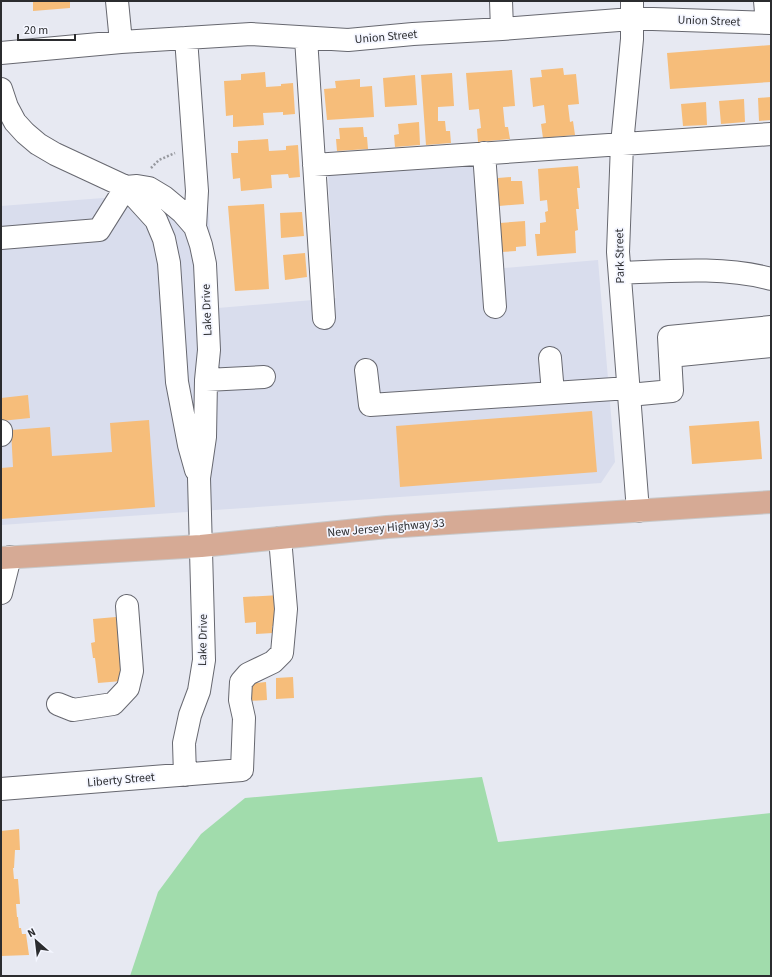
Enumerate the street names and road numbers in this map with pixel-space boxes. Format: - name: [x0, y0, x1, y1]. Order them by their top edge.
- street label: Union Street: [677, 11, 741, 31]
- street label: Union Street: [354, 26, 418, 48]
- street label: Park Street: [611, 228, 629, 284]
- street label: Lake Drive: [198, 284, 216, 336]
- street label: New Jersey Highway 33: [327, 514, 445, 542]
- street label: Lake Drive: [194, 614, 212, 666]
- street label: Liberty Street: [87, 769, 155, 791]

